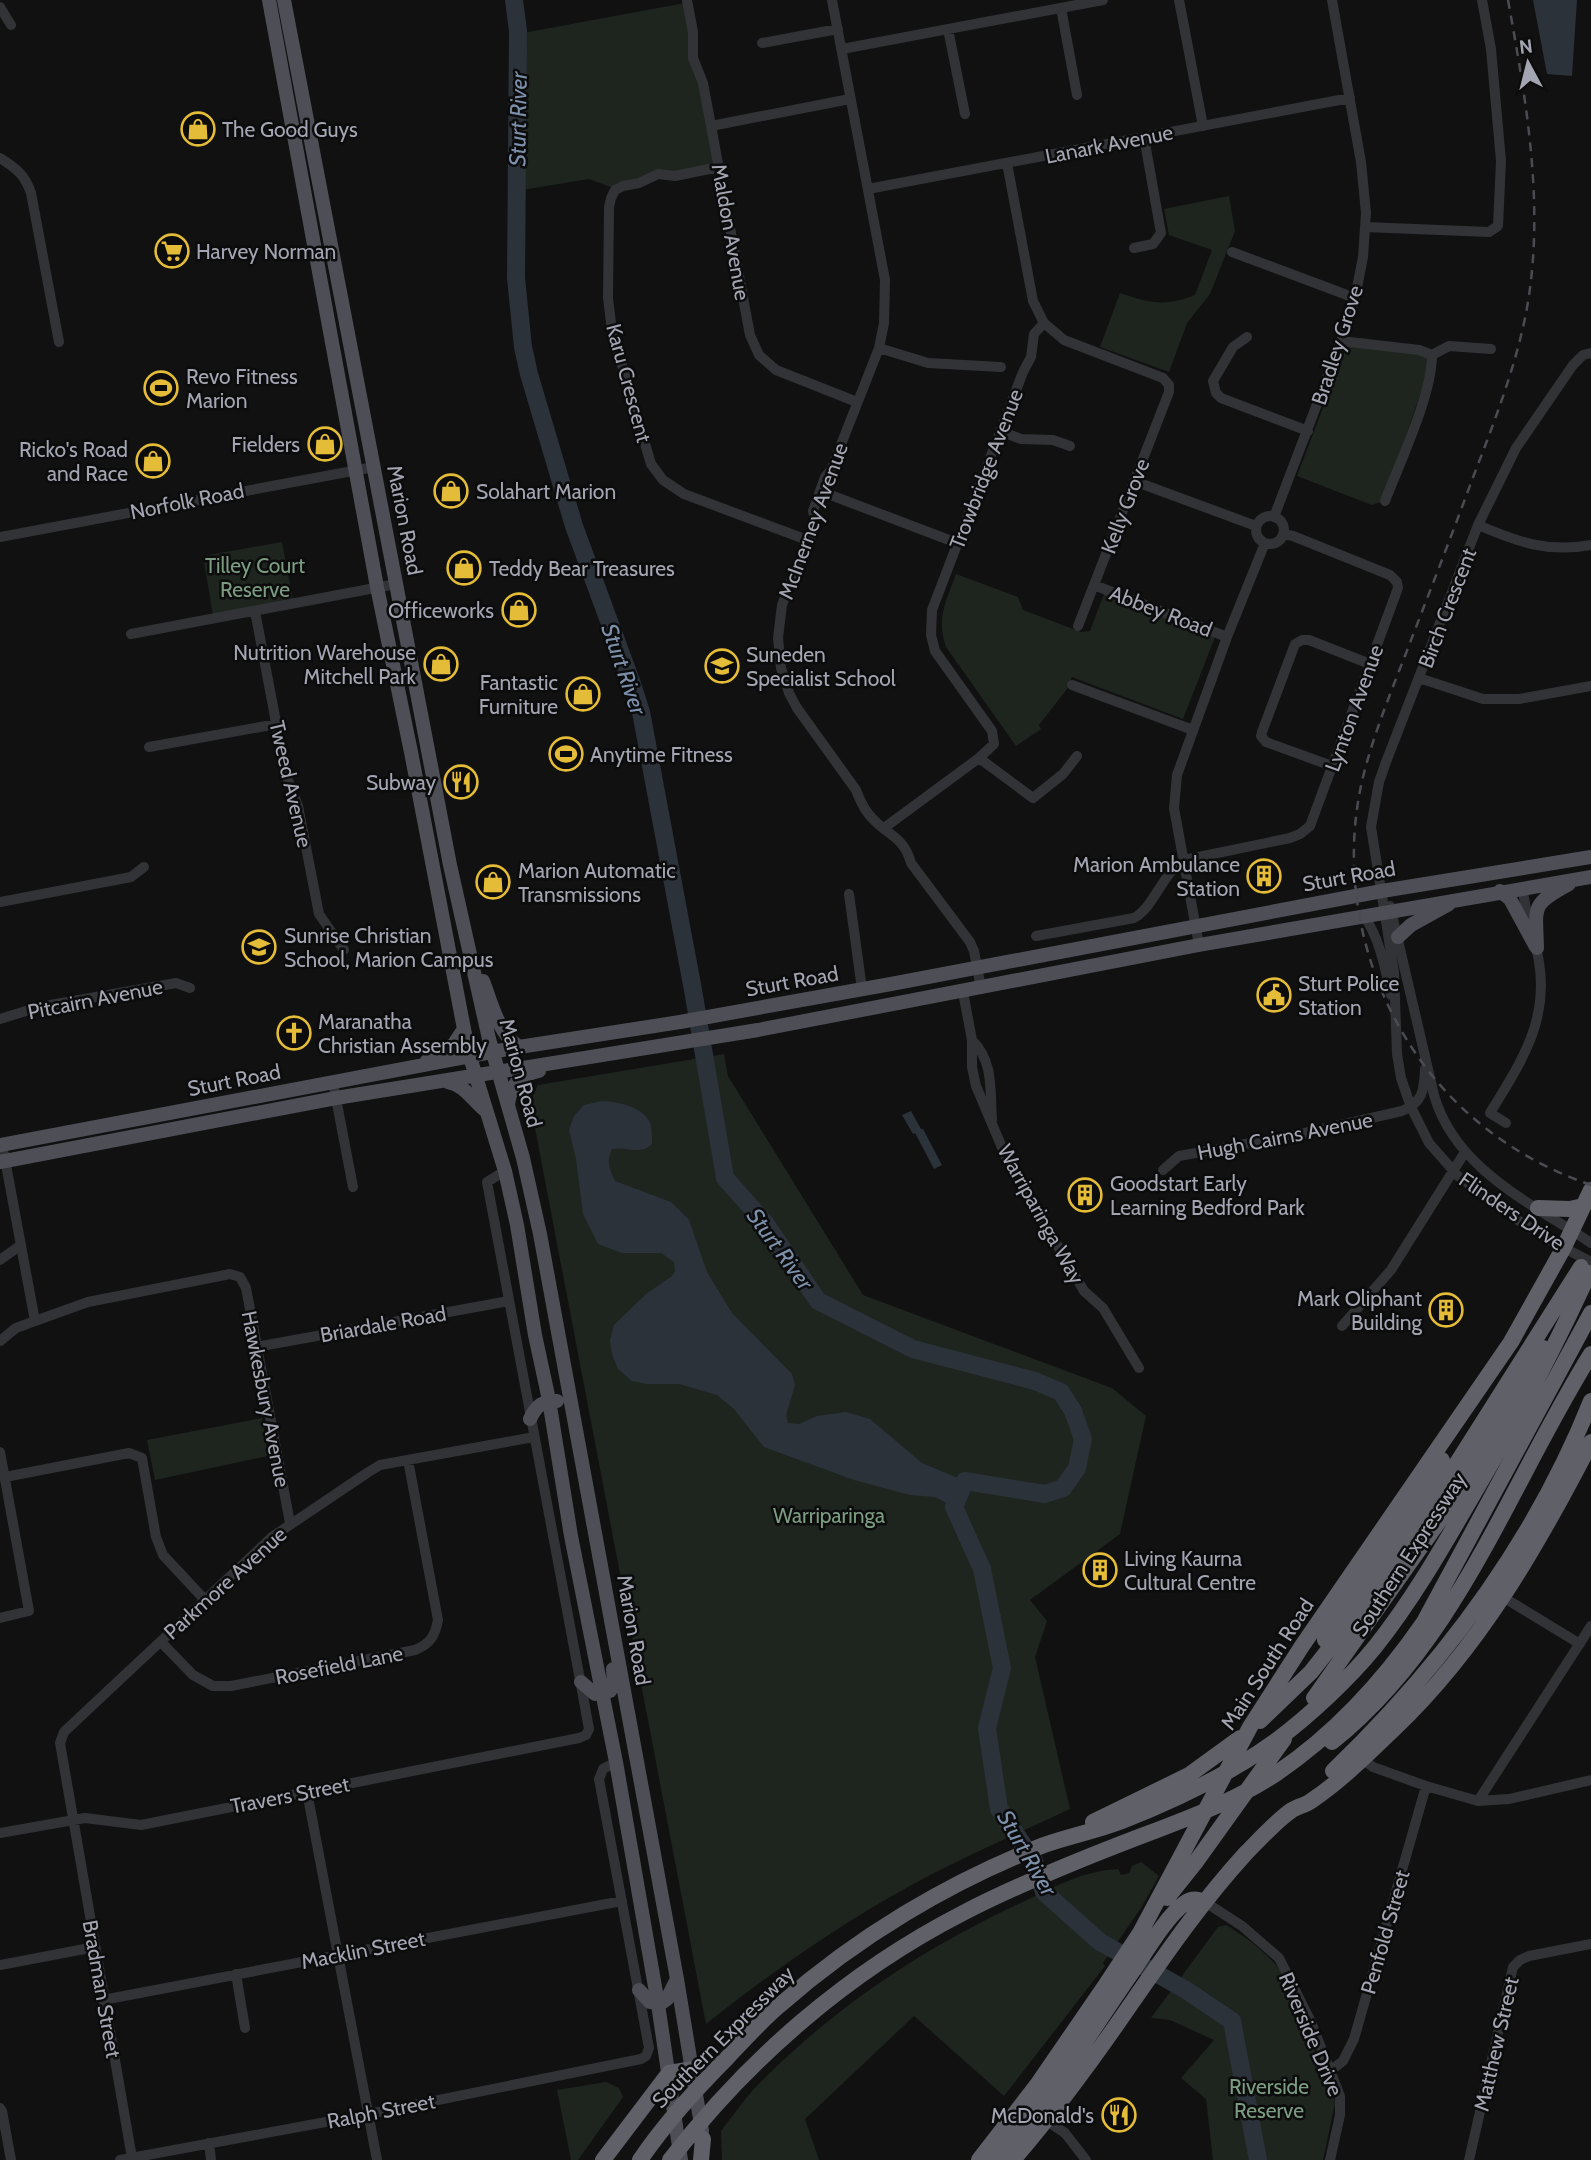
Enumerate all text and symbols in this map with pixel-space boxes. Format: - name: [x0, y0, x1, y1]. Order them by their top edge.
- north arrow: [1493, 28, 1563, 98]
- text: N: [1518, 34, 1534, 59]
- water label: Sturt River: [503, 71, 533, 167]
- shop icon: The Good Guys: [179, 110, 217, 148]
- place label: The Good Guys: [222, 117, 358, 142]
- street label: Lanark Avenue: [1043, 119, 1175, 169]
- street label: Maldon Avenue: [707, 162, 755, 302]
- supermarket icon: Harvey Norman: [153, 232, 191, 270]
- place label: Harvey Norman: [196, 239, 336, 264]
- street label: Bradley Grove: [1306, 282, 1368, 408]
- street label: Karu Crescent: [601, 321, 657, 445]
- place label: Revo Fitness Marion: [186, 364, 298, 413]
- sports icon: Revo Fitness Marion: [142, 369, 180, 407]
- street label: Trowbridge Avenue: [944, 385, 1028, 553]
- shop icon: Fielders: [306, 425, 344, 463]
- place label: Fielders: [231, 432, 300, 457]
- place label: Ricko's Road and Race: [19, 437, 128, 486]
- street label: McInerney Avenue: [773, 439, 853, 603]
- shop icon: Ricko's Road and Race: [134, 442, 172, 480]
- street label: Kelly Grove: [1095, 455, 1155, 557]
- street label: Marion Road: [382, 463, 428, 577]
- shop icon: Solahart Marion: [432, 472, 470, 510]
- street label: Norfolk Road: [128, 478, 246, 524]
- place label: Solahart Marion: [476, 479, 616, 504]
- street label: Birch Crescent: [1413, 545, 1481, 671]
- shop icon: Teddy Bear Treasures: [445, 549, 483, 587]
- park label: Tilley Court Reserve: [205, 553, 305, 602]
- place label: Teddy Bear Treasures: [489, 556, 675, 581]
- street label: Abbey Road: [1106, 580, 1216, 642]
- shop icon: Officeworks: [500, 591, 538, 629]
- place label: Officeworks: [388, 598, 494, 623]
- water label: Sturt River: [595, 620, 653, 719]
- place label: Nutrition Warehouse Mitchell Park: [233, 640, 417, 689]
- street label: Lynton Avenue: [1320, 641, 1389, 775]
- place label: Suneden Specialist School: [746, 642, 896, 691]
- shop icon: Nutrition Warehouse Mitchell Park: [422, 645, 460, 683]
- school or university icon: Suneden Specialist School: [703, 647, 741, 685]
- place label: Fantastic Furniture: [479, 670, 558, 719]
- shop icon: Fantastic Furniture: [564, 675, 602, 713]
- street label: Tweed Avenue: [264, 718, 318, 850]
- sports icon: Anytime Fitness: [547, 735, 585, 773]
- place label: Anytime Fitness: [590, 742, 733, 767]
- restaurant icon: Subway: [442, 763, 480, 801]
- place label: Subway: [366, 770, 436, 795]
- place label: Marion Ambulance Station: [1073, 852, 1240, 901]
- street label: Sturt Road: [1301, 856, 1397, 896]
- building icon: Marion Ambulance Station: [1245, 857, 1283, 895]
- place label: Marion Automatic Transmissions: [518, 858, 676, 907]
- shop icon: Marion Automatic Transmissions: [474, 863, 512, 901]
- place label: Sunrise Christian School, Marion Campus: [284, 923, 494, 972]
- school or university icon: Sunrise Christian School, Marion Campus: [240, 928, 278, 966]
- street label: Sturt Road: [744, 961, 840, 1001]
- place label: Sturt Police Station: [1298, 971, 1400, 1020]
- street label: Pitcairn Avenue: [25, 974, 165, 1024]
- public building icon: Sturt Police Station: [1255, 976, 1293, 1014]
- place label: Maranatha Christian Assembly: [318, 1009, 487, 1058]
- church icon: Maranatha Christian Assembly: [275, 1014, 313, 1052]
- street label: Marion Road: [494, 1016, 548, 1130]
- street label: Sturt Road: [185, 1059, 283, 1101]
- street label: Hugh Cairns Avenue: [1195, 1107, 1375, 1165]
- street label: Warriparinga Way: [992, 1140, 1090, 1289]
- street label: Flinders Drive: [1455, 1167, 1570, 1256]
- place label: Goodstart Early Learning Bedford Park: [1110, 1171, 1305, 1220]
- building icon: Goodstart Early Learning Bedford Park: [1066, 1176, 1104, 1214]
- water label: Sturt River: [741, 1203, 820, 1296]
- place label: Mark Oliphant Building: [1297, 1286, 1423, 1335]
- building icon: Mark Oliphant Building: [1427, 1291, 1465, 1329]
- street label: Briardale Road: [318, 1301, 448, 1347]
- street label: Hawkesbury Avenue: [237, 1309, 295, 1490]
- street label: Southern Expressway: [1347, 1467, 1472, 1641]
- park label: Warriparinga: [773, 1503, 885, 1528]
- street label: Parkmore Avenue: [159, 1521, 292, 1645]
- place label: Living Kaurna Cultural Centre: [1124, 1546, 1256, 1595]
- building icon: Living Kaurna Cultural Centre: [1081, 1551, 1119, 1589]
- street label: Marion Road: [612, 1573, 656, 1687]
- street label: Main South Road: [1215, 1594, 1319, 1734]
- street label: Rosefield Lane: [273, 1640, 405, 1690]
- street label: Travers Street: [228, 1771, 352, 1819]
- water label: Sturt River: [991, 1805, 1063, 1902]
- street label: Penfold Street: [1355, 1867, 1415, 1997]
- street label: Bradman Street: [78, 1918, 126, 2060]
- street label: Macklin Street: [299, 1926, 427, 1974]
- street label: Southern Expressway: [647, 1961, 799, 2113]
- street label: Riverside Drive: [1274, 1968, 1348, 2100]
- street label: Matthew Street: [1468, 1974, 1524, 2114]
- park label: Riverside Reserve: [1229, 2074, 1309, 2123]
- street label: Ralph Street: [325, 2088, 437, 2134]
- restaurant icon: McDonald's: [1100, 2096, 1138, 2134]
- place label: McDonald's: [991, 2103, 1094, 2128]

